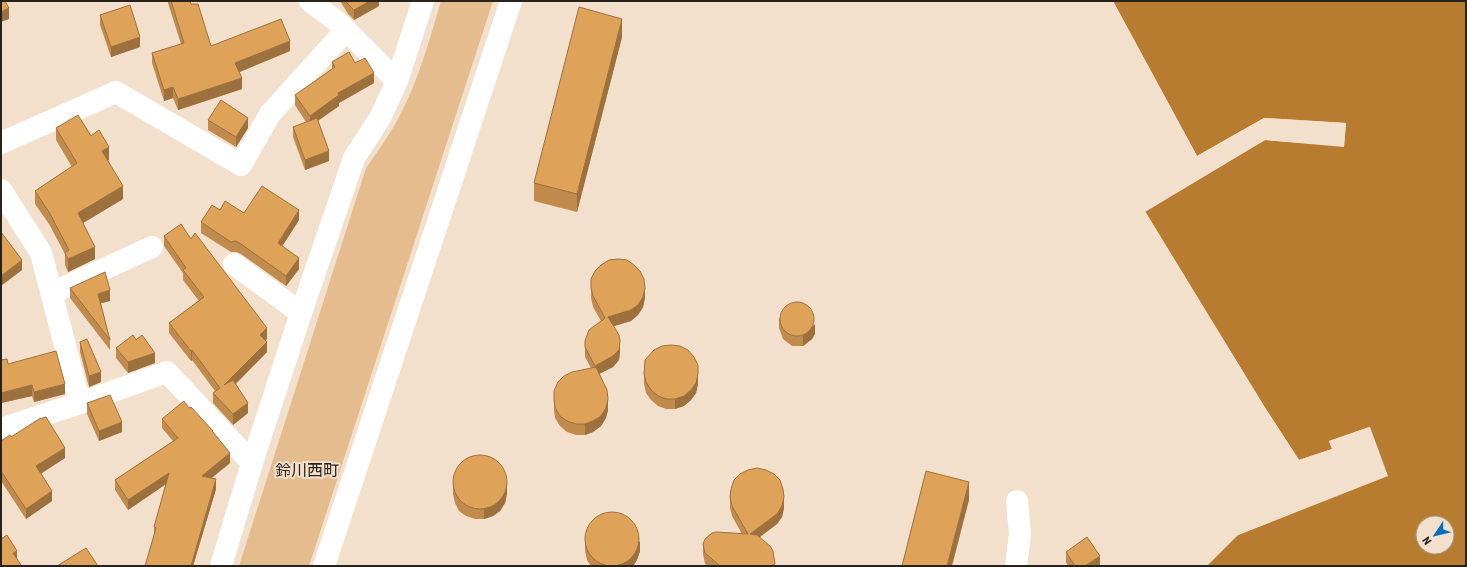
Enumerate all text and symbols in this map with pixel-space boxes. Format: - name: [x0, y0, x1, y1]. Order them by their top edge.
- district label: 鈴川西町: [275, 461, 339, 480]
- north arrow: [1415, 515, 1455, 555]
- text: N: [1420, 534, 1434, 547]

